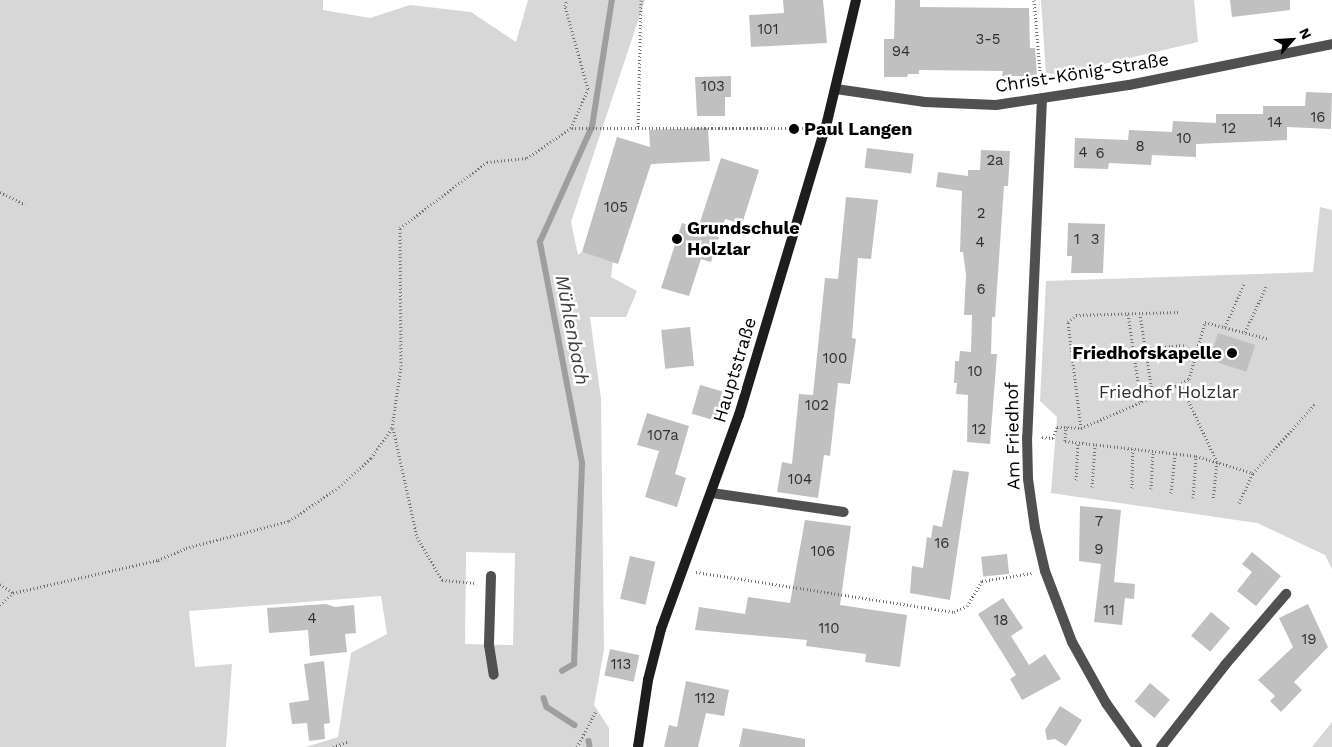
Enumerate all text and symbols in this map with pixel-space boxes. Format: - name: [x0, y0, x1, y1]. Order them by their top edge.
- north arrow: [1267, 15, 1317, 65]
- house number: 101: [757, 21, 779, 39]
- text: N: [1296, 25, 1315, 42]
- house number: 3-5: [975, 31, 1001, 49]
- house number: 94: [892, 43, 910, 61]
- street label: Christ-König-Straße: [994, 49, 1170, 97]
- house number: 103: [701, 78, 725, 96]
- house number: 16: [1311, 109, 1325, 127]
- house number: 14: [1267, 114, 1283, 132]
- place label: Paul Langen: [804, 118, 913, 140]
- house number: 12: [1222, 120, 1236, 138]
- marker: Paul Langen: [788, 123, 800, 135]
- house number: 10: [1176, 130, 1192, 148]
- house number: 8: [1135, 138, 1145, 156]
- house number: 4: [1078, 144, 1088, 162]
- house number: 6: [1095, 145, 1105, 163]
- house number: 2a: [986, 152, 1004, 170]
- house number: 105: [604, 199, 628, 217]
- house number: 2: [977, 205, 985, 223]
- place label: Grundschule Holzlar: [687, 218, 800, 260]
- house number: 1: [1074, 231, 1080, 249]
- house number: 3: [1091, 231, 1099, 249]
- marker: Grundschule Holzlar: [671, 233, 683, 245]
- house number: 4: [975, 234, 985, 252]
- water label: Mühlenbach: [550, 273, 594, 387]
- house number: 6: [976, 281, 986, 299]
- street label: Hauptstraße: [709, 315, 761, 425]
- place label: Friedhofskapelle: [1072, 342, 1222, 364]
- marker: Friedhofskapelle: [1226, 347, 1238, 359]
- house number: 100: [823, 350, 847, 368]
- house number: 10: [967, 363, 983, 381]
- park label: Friedhof Holzlar: [1098, 381, 1240, 403]
- street label: Am Friedhof: [1001, 382, 1025, 490]
- house number: 102: [805, 397, 829, 415]
- house number: 12: [972, 421, 986, 439]
- house number: 107a: [647, 427, 679, 445]
- house number: 104: [788, 471, 812, 489]
- house number: 7: [1095, 513, 1103, 531]
- house number: 16: [935, 535, 949, 553]
- house number: 9: [1094, 541, 1104, 559]
- house number: 106: [811, 543, 835, 561]
- house number: 11: [1103, 602, 1115, 620]
- house number: 4: [307, 610, 317, 628]
- house number: 18: [993, 612, 1009, 630]
- house number: 110: [818, 620, 840, 638]
- house number: 19: [1301, 631, 1317, 649]
- house number: 113: [611, 656, 631, 674]
- house number: 112: [695, 690, 715, 708]

